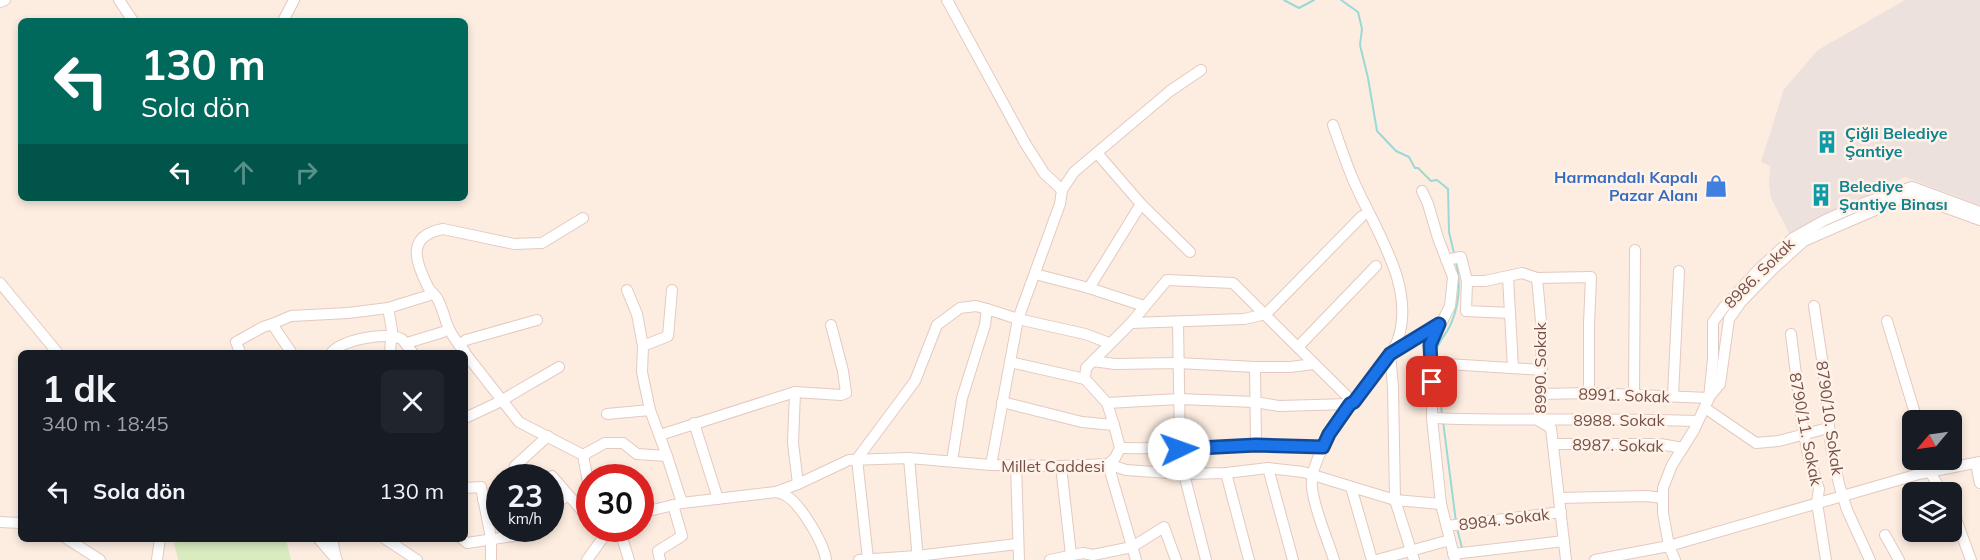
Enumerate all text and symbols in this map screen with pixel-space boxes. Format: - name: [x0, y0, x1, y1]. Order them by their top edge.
- text: 130 m: [141, 38, 266, 91]
- icon: left: [42, 42, 120, 120]
- text: Sola dön: [141, 90, 250, 124]
- place label: Çiğli Belediye Şantiye: [1845, 123, 1948, 161]
- building icon: Çiğli Belediye Şantiye: [1814, 129, 1840, 155]
- icon: left: [164, 156, 197, 189]
- icon: ahead: [227, 156, 260, 189]
- icon: right: [290, 156, 323, 189]
- place label: Harmandalı Kapalı Pazar Alanı: [1554, 167, 1698, 205]
- shop icon: Harmandalı Kapalı Pazar Alanı: [1703, 173, 1729, 199]
- place label: Belediye Şantiye Binası: [1839, 176, 1948, 214]
- building icon: Belediye Şantiye Binası: [1808, 182, 1834, 208]
- street label: 8986. Sokak: [1720, 233, 1799, 312]
- street label: 8990. Sokak: [1530, 322, 1550, 414]
- pin: [1406, 356, 1457, 407]
- street label: 8790/10. Sokak: [1812, 360, 1848, 477]
- icon: arrive: [1415, 365, 1448, 398]
- text: 1 dk: [42, 366, 116, 411]
- button: close: [381, 370, 444, 433]
- street label: 8790/11. Sokak: [1785, 371, 1827, 488]
- street label: 8991. Sokak: [1578, 383, 1671, 407]
- street label: 8988. Sokak: [1573, 410, 1665, 430]
- north arrow: [1902, 410, 1962, 470]
- map controls: [1902, 410, 1962, 542]
- text: 340 m · 18:45: [42, 411, 168, 436]
- position arrow: [1147, 417, 1211, 481]
- street label: 8987. Sokak: [1572, 434, 1665, 456]
- street label: Millet Caddesi: [1001, 456, 1105, 476]
- speed limit sign: 30: [576, 464, 654, 542]
- icon: left: [42, 475, 75, 508]
- text: Sola dön: [93, 477, 186, 505]
- text: 130 m: [379, 477, 444, 505]
- text: 23: [507, 477, 543, 515]
- button: layers: [1902, 482, 1962, 542]
- street label: 8984. Sokak: [1457, 503, 1551, 534]
- text: km/h: [508, 509, 542, 528]

